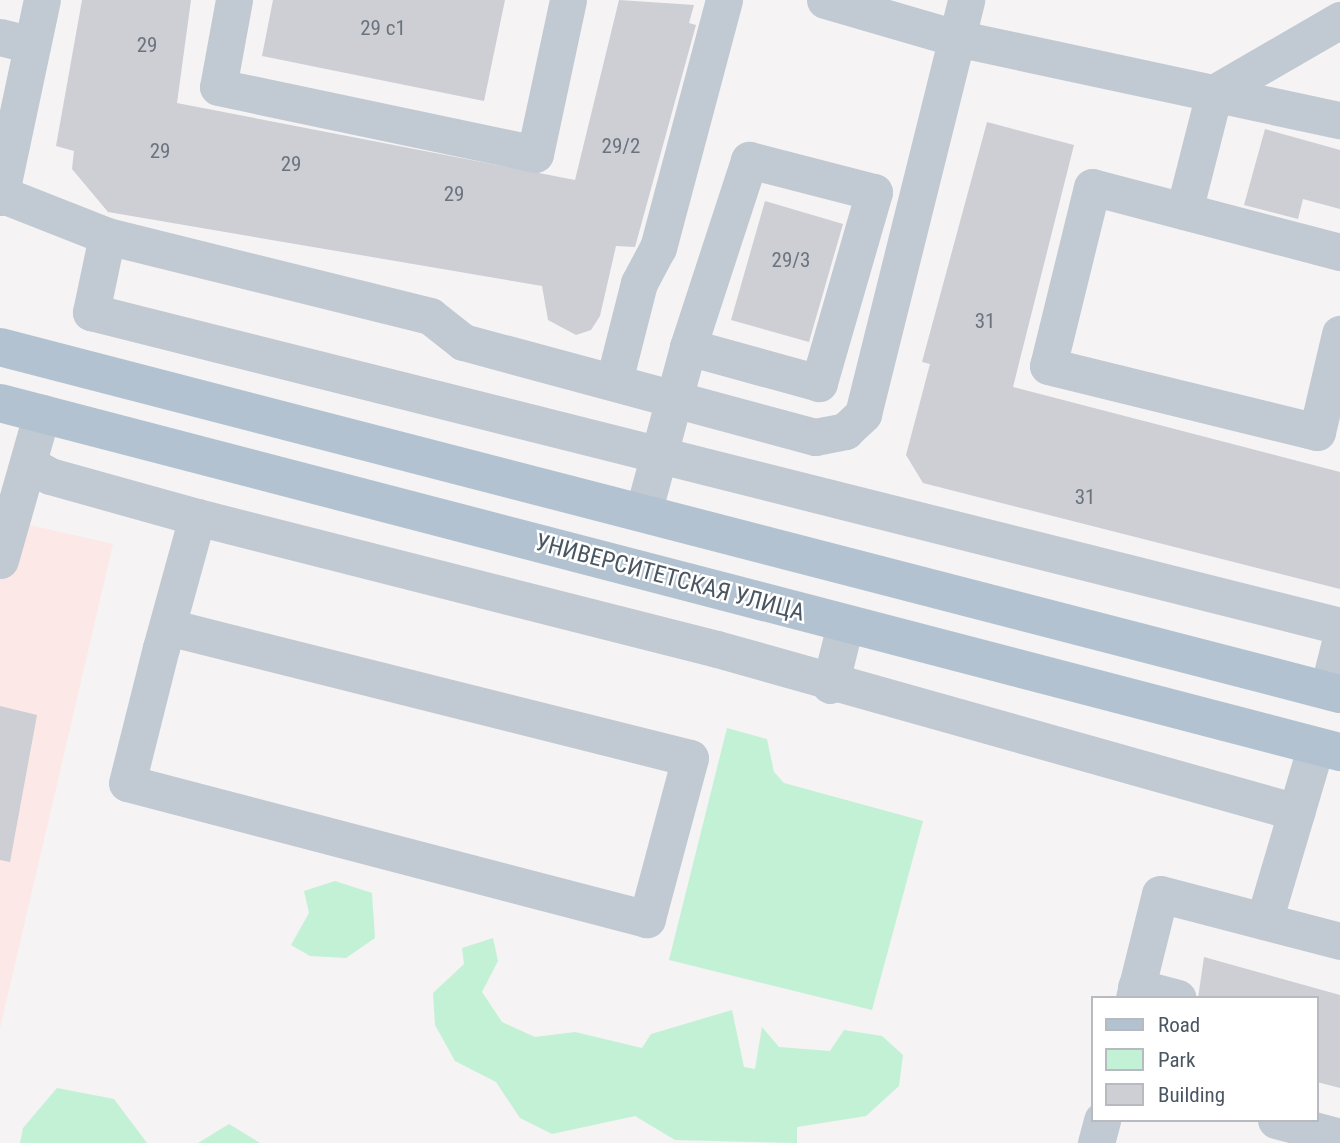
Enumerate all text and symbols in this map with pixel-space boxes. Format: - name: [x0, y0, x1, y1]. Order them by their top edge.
- house number: 29 с1: [360, 15, 406, 41]
- house number: 29: [137, 32, 157, 58]
- house number: 29/2: [602, 133, 640, 159]
- house number: 29: [150, 138, 170, 164]
- house number: 29: [281, 151, 301, 177]
- house number: 29: [444, 181, 464, 207]
- house number: 29/3: [772, 247, 810, 273]
- house number: 31: [975, 308, 995, 334]
- house number: 31: [1075, 484, 1095, 510]
- street label: УНИВЕРСИТЕТСКАЯ УЛИЦА: [532, 528, 808, 628]
- legend: [1092, 996, 1319, 1122]
- text: Road: [1158, 1013, 1200, 1037]
- text: Park: [1158, 1048, 1195, 1072]
- text: Building: [1158, 1083, 1225, 1107]

